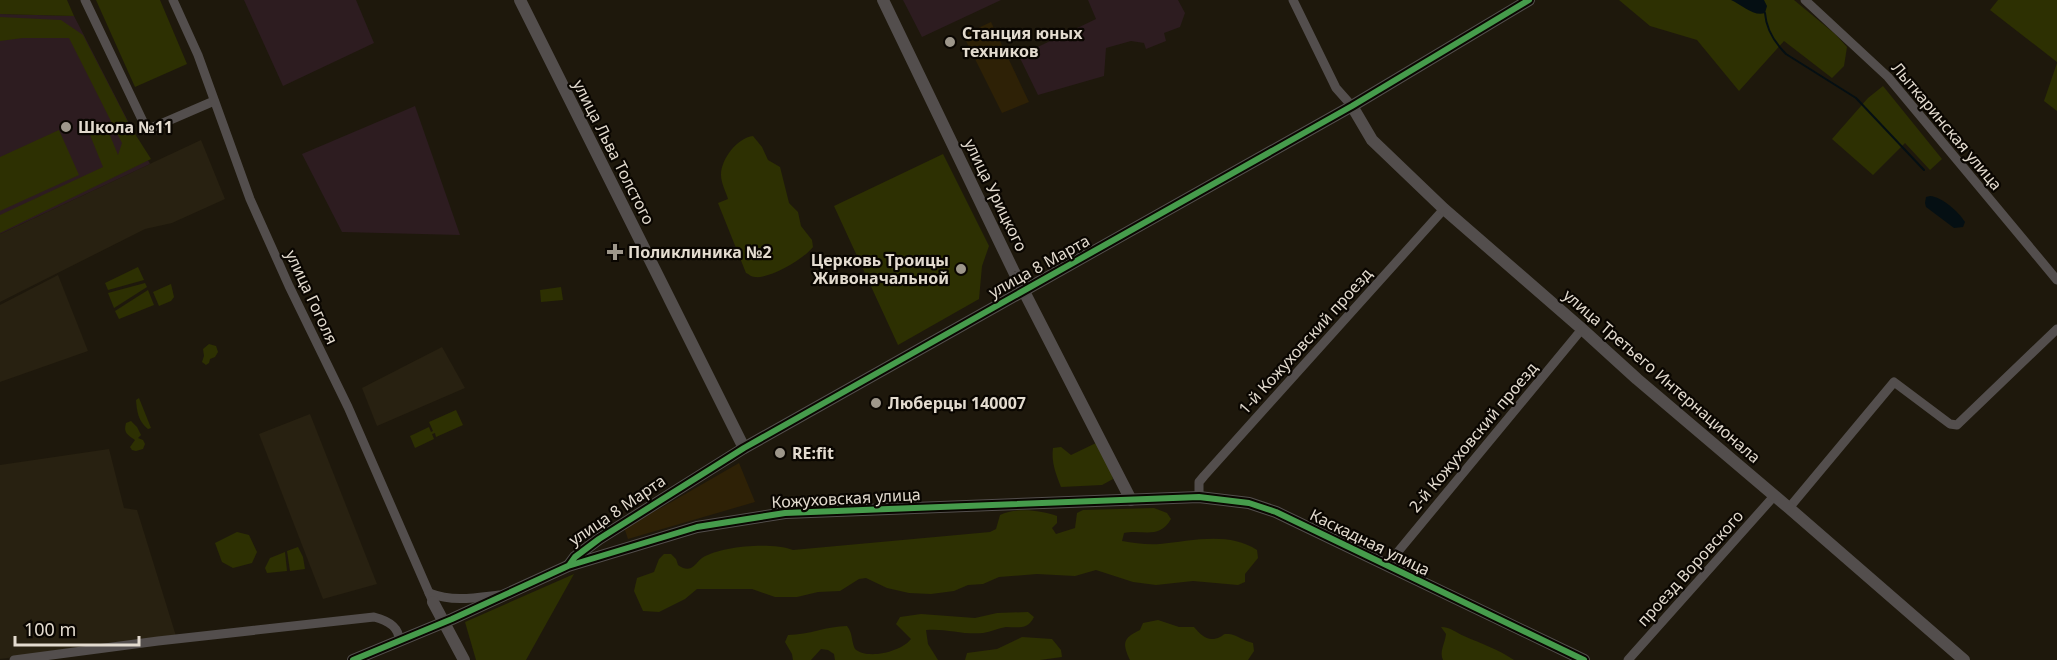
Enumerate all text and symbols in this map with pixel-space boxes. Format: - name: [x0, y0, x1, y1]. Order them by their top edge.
- place label: Станция юных техников: [962, 22, 1083, 62]
- marker: Станция юных техников: [943, 35, 957, 49]
- street label: Лыткаринская улица: [1887, 57, 2007, 195]
- street label: улица Льва Толстого: [568, 76, 660, 228]
- place label: Школа №11: [78, 116, 173, 138]
- marker: Школа №11: [59, 120, 73, 134]
- street label: улица Урицкого: [959, 135, 1033, 255]
- street label: улица 8 Марта: [985, 229, 1093, 303]
- place label: Поликлиника №2: [628, 241, 772, 263]
- marker: Поликлиника №2: [606, 243, 624, 261]
- street label: улица Гоголя: [281, 246, 343, 348]
- place label: Церковь Троицы Живоначальной: [811, 249, 949, 289]
- marker: Церковь Троицы Живоначальной: [954, 262, 968, 276]
- street label: 1-й Кожуховский проезд: [1233, 263, 1377, 419]
- street label: улица Третьего Интернационала: [1559, 284, 1765, 468]
- street label: 2-й Кожуховский проезд: [1404, 357, 1543, 517]
- place label: Люберцы 140007: [888, 392, 1026, 414]
- marker: Люберцы 140007: [869, 396, 883, 410]
- place label: RE:fit: [792, 442, 834, 464]
- marker: RE:fit: [773, 446, 787, 460]
- street label: улица 8 Марта: [564, 470, 670, 550]
- street label: Кожуховская улица: [771, 483, 921, 513]
- street label: Каскадная улица: [1306, 503, 1434, 581]
- street label: проезд Воровского: [1632, 505, 1748, 631]
- scale bar: [15, 609, 140, 647]
- text: 100 m: [24, 617, 76, 641]

